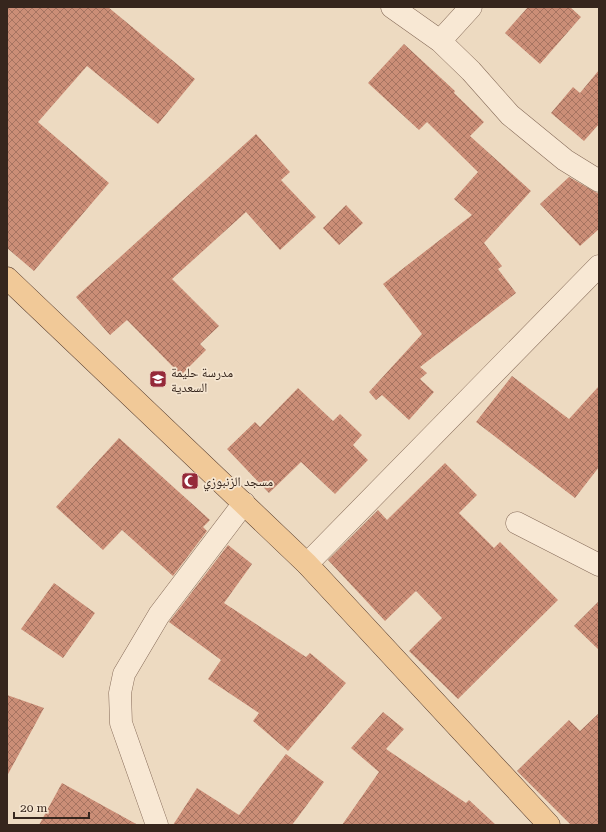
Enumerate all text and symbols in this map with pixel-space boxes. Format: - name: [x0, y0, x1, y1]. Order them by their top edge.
- place label: مدرسة حليمة السعدية: [171, 365, 233, 395]
- school or university icon: مدرسة حليمة السعدية: [148, 369, 168, 389]
- mosque icon: مسجد الزنبوزي: [180, 471, 200, 491]
- place label: مسجد الزنبوزي: [203, 474, 273, 492]
- scale bar: [14, 794, 89, 820]
- text: 20 m: [20, 801, 47, 815]

